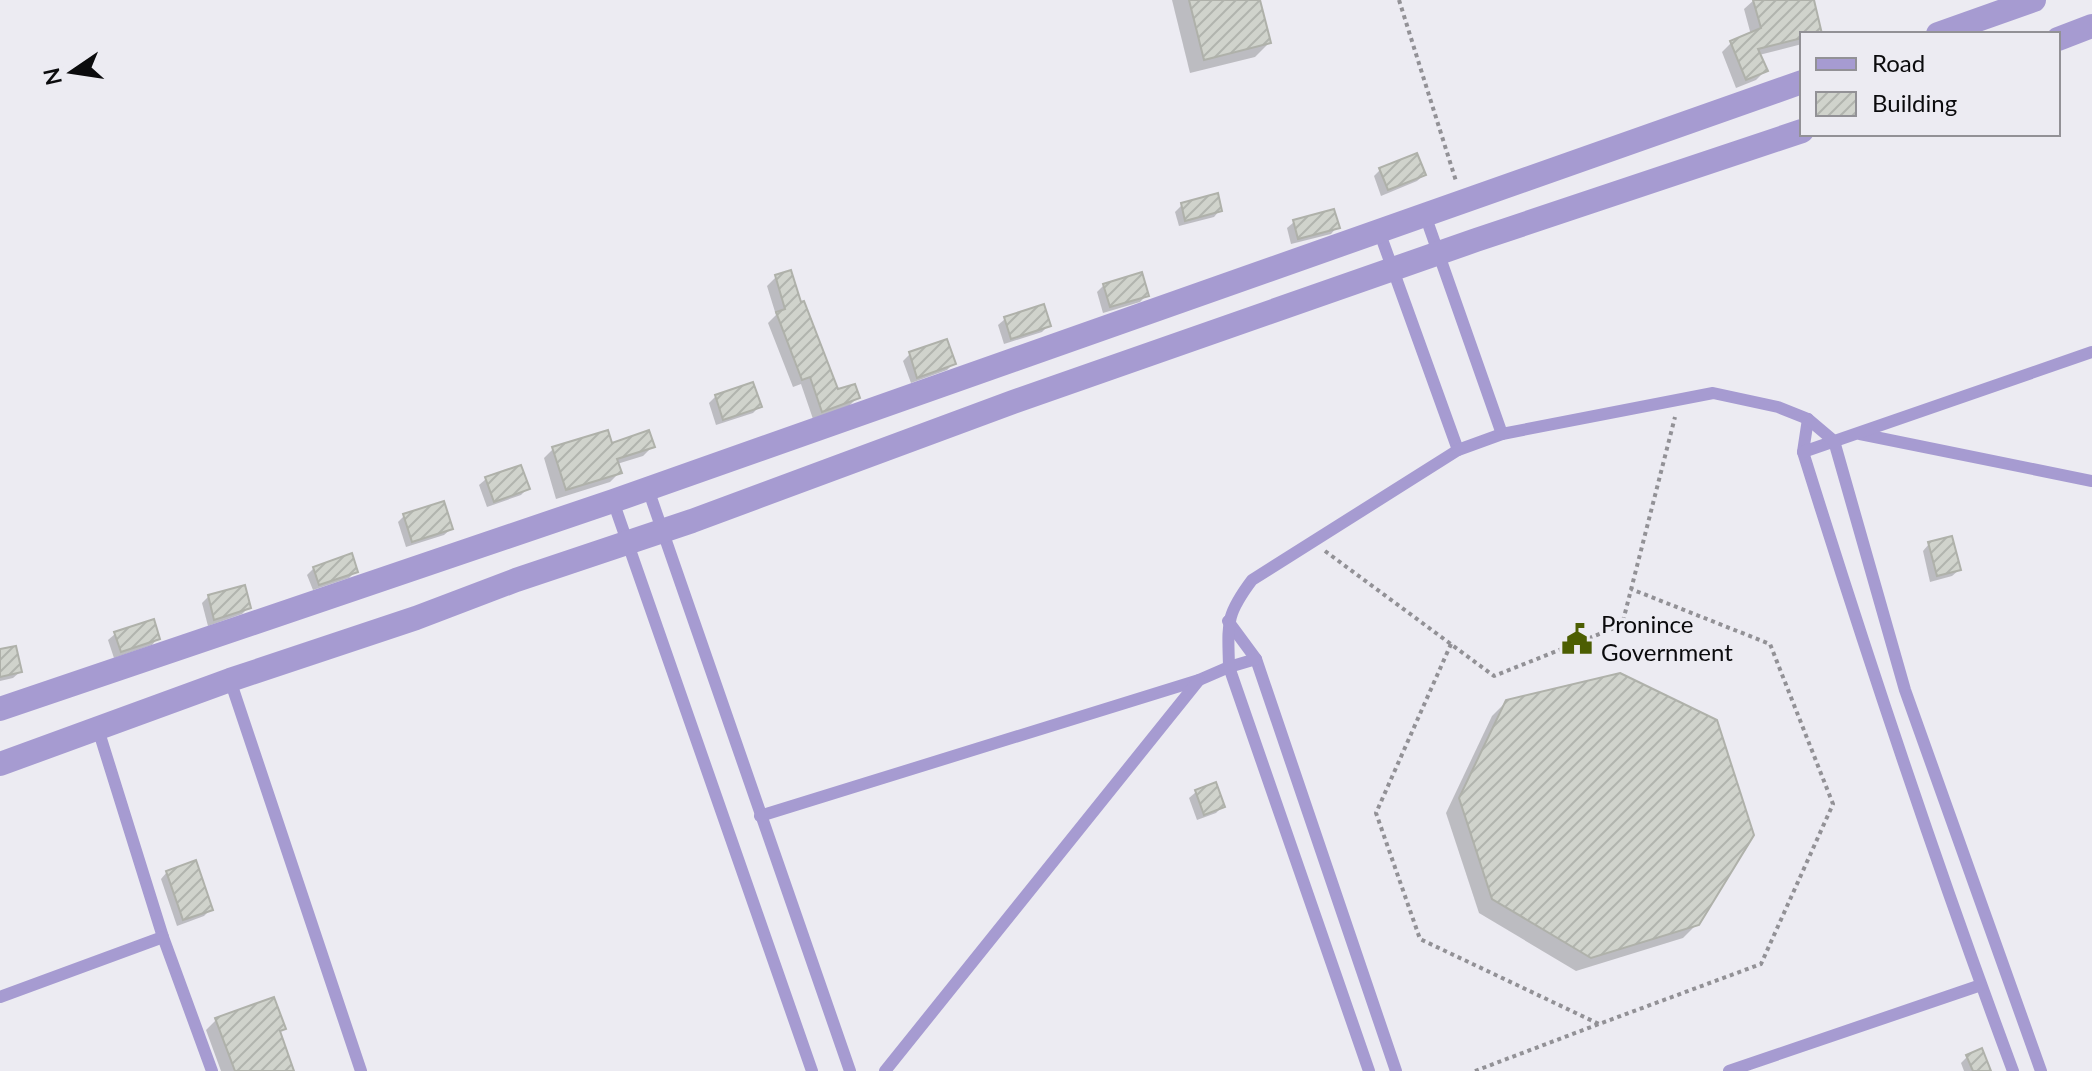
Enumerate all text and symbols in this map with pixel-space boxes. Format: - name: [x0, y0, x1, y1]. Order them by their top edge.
- north arrow: [32, 32, 112, 112]
- legend: [1800, 32, 2060, 136]
- text: Road: [1872, 48, 1925, 77]
- text: N: [37, 65, 67, 88]
- text: Building: [1872, 88, 1957, 117]
- place label: Pronince Government: [1601, 609, 1733, 666]
- public building icon: Pronince Government: [1560, 622, 1594, 656]

